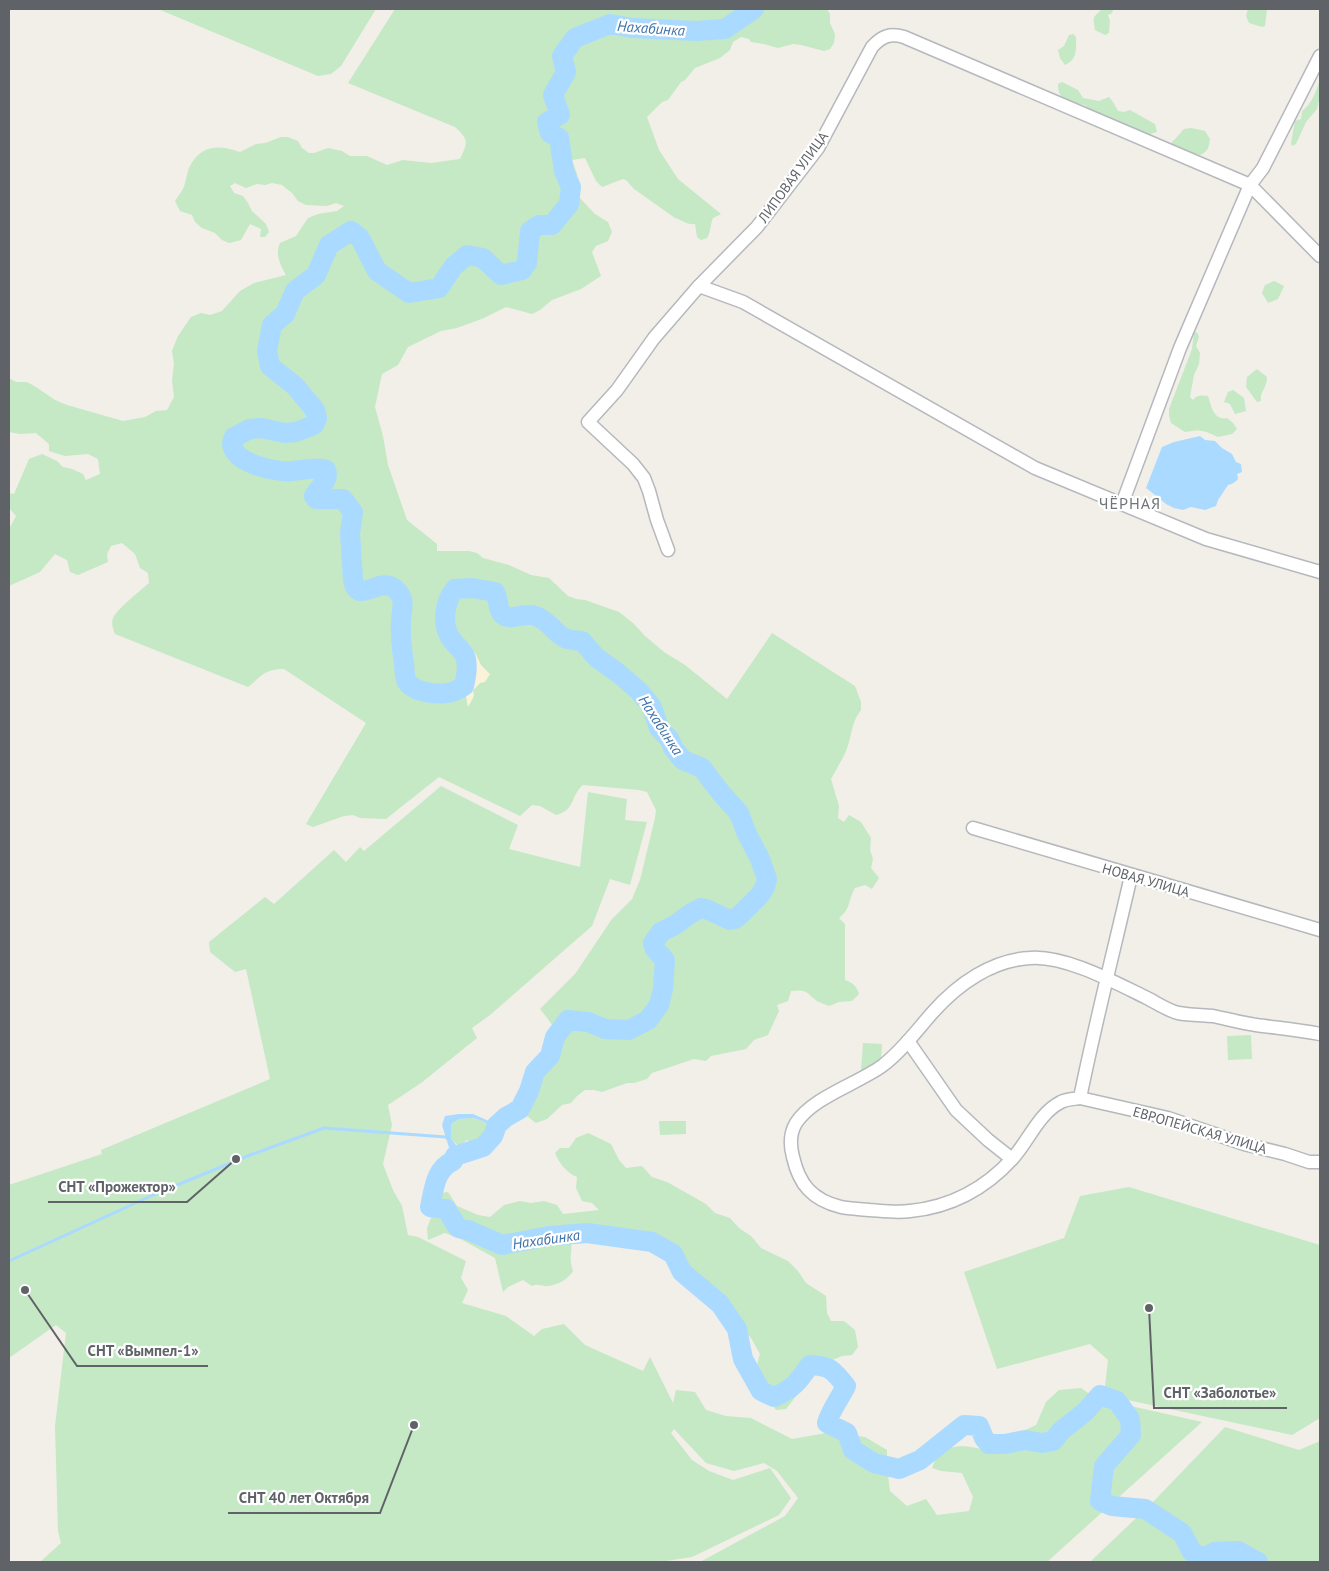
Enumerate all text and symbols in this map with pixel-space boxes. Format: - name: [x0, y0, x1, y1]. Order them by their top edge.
- water label: Нахабинка: [616, 16, 686, 40]
- street label: ЛИПОВАЯ УЛИЦА: [753, 127, 833, 227]
- district label: ЧЁРНАЯ: [1099, 493, 1161, 513]
- water label: Нахабинка: [635, 691, 688, 759]
- street label: НОВАЯ УЛИЦА: [1100, 859, 1193, 901]
- street label: ЕВРОПЕЙСКАЯ УЛИЦА: [1131, 1102, 1270, 1158]
- callout: СНТ «Прожектор»: [48, 1172, 187, 1202]
- text: СНТ «Прожектор»: [58, 1177, 176, 1196]
- water label: Нахабинка: [511, 1225, 582, 1253]
- callout: СНТ «Вымпел-1»: [77, 1336, 208, 1366]
- text: СНТ «Вымпел-1»: [88, 1341, 198, 1360]
- callout: СНТ «Заболотье»: [1154, 1378, 1287, 1408]
- text: СНТ «Заболотье»: [1164, 1383, 1276, 1402]
- callout: СНТ 40 лет Октября: [228, 1483, 380, 1513]
- text: СНТ 40 лет Октября: [239, 1488, 369, 1507]

